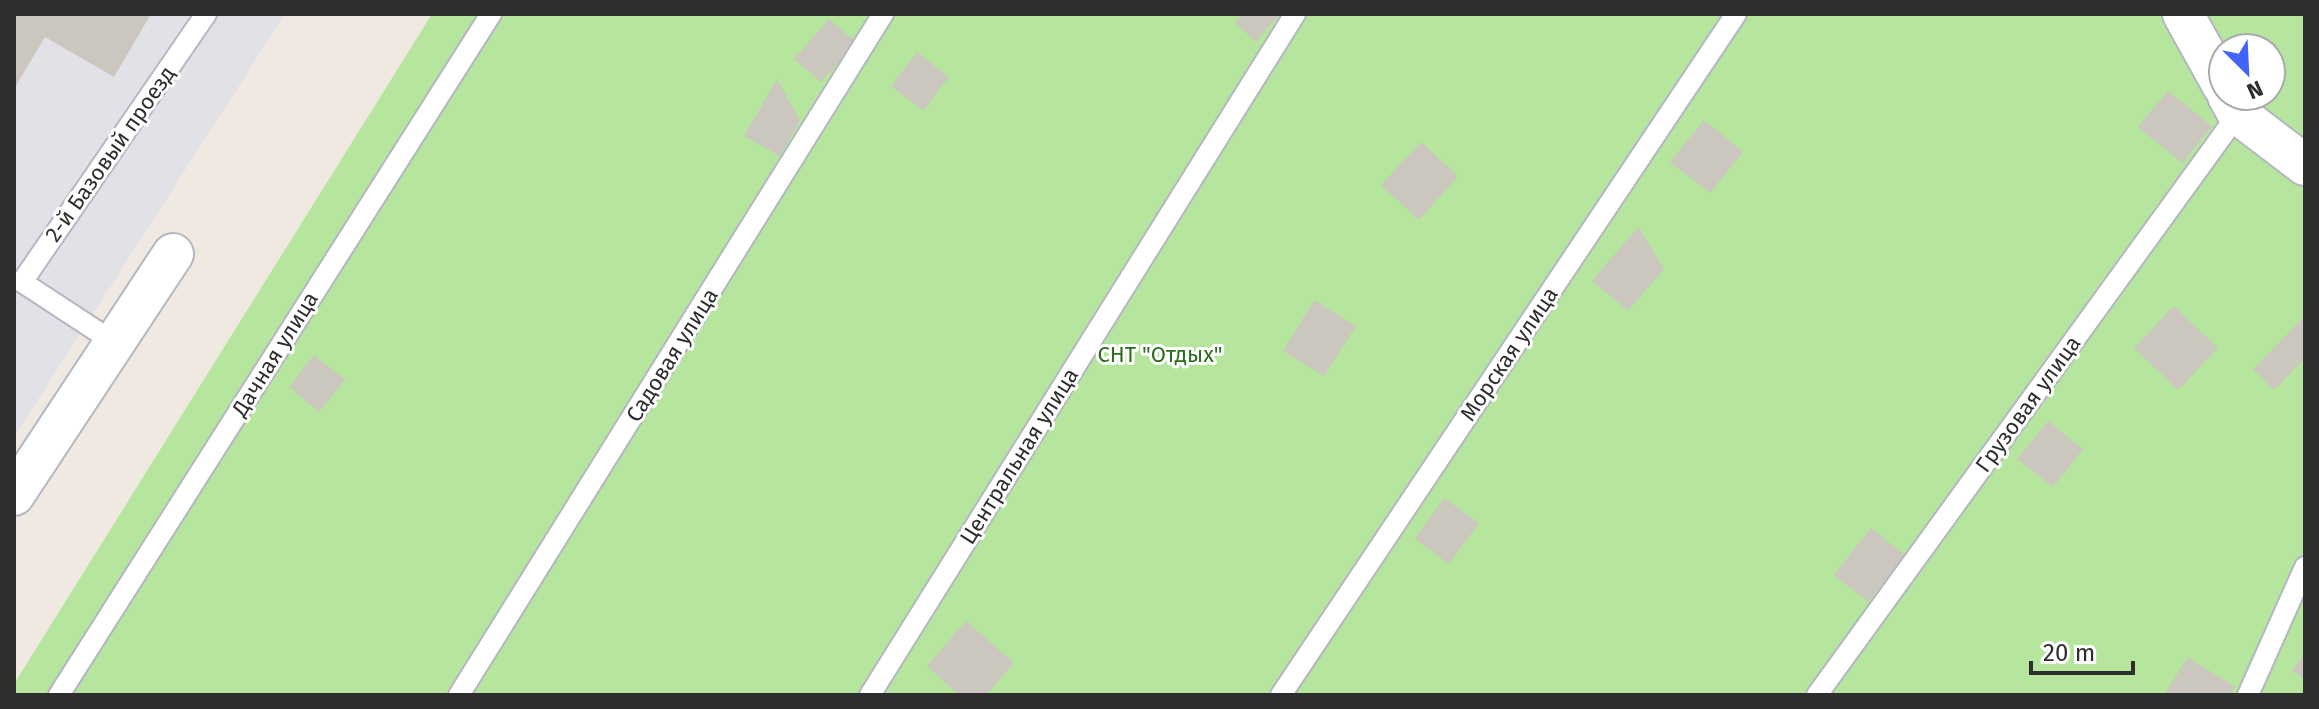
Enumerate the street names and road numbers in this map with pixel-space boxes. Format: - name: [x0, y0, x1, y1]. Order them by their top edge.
- street label: 2-й Базовый проезд: [39, 61, 181, 247]
- street label: Морская улица: [1454, 282, 1564, 426]
- street label: Садовая улица: [620, 283, 724, 427]
- street label: Дачная улица: [225, 287, 324, 422]
- street label: Грузовая улица: [1969, 331, 2087, 477]
- street label: Центральная улица: [954, 363, 1084, 549]

